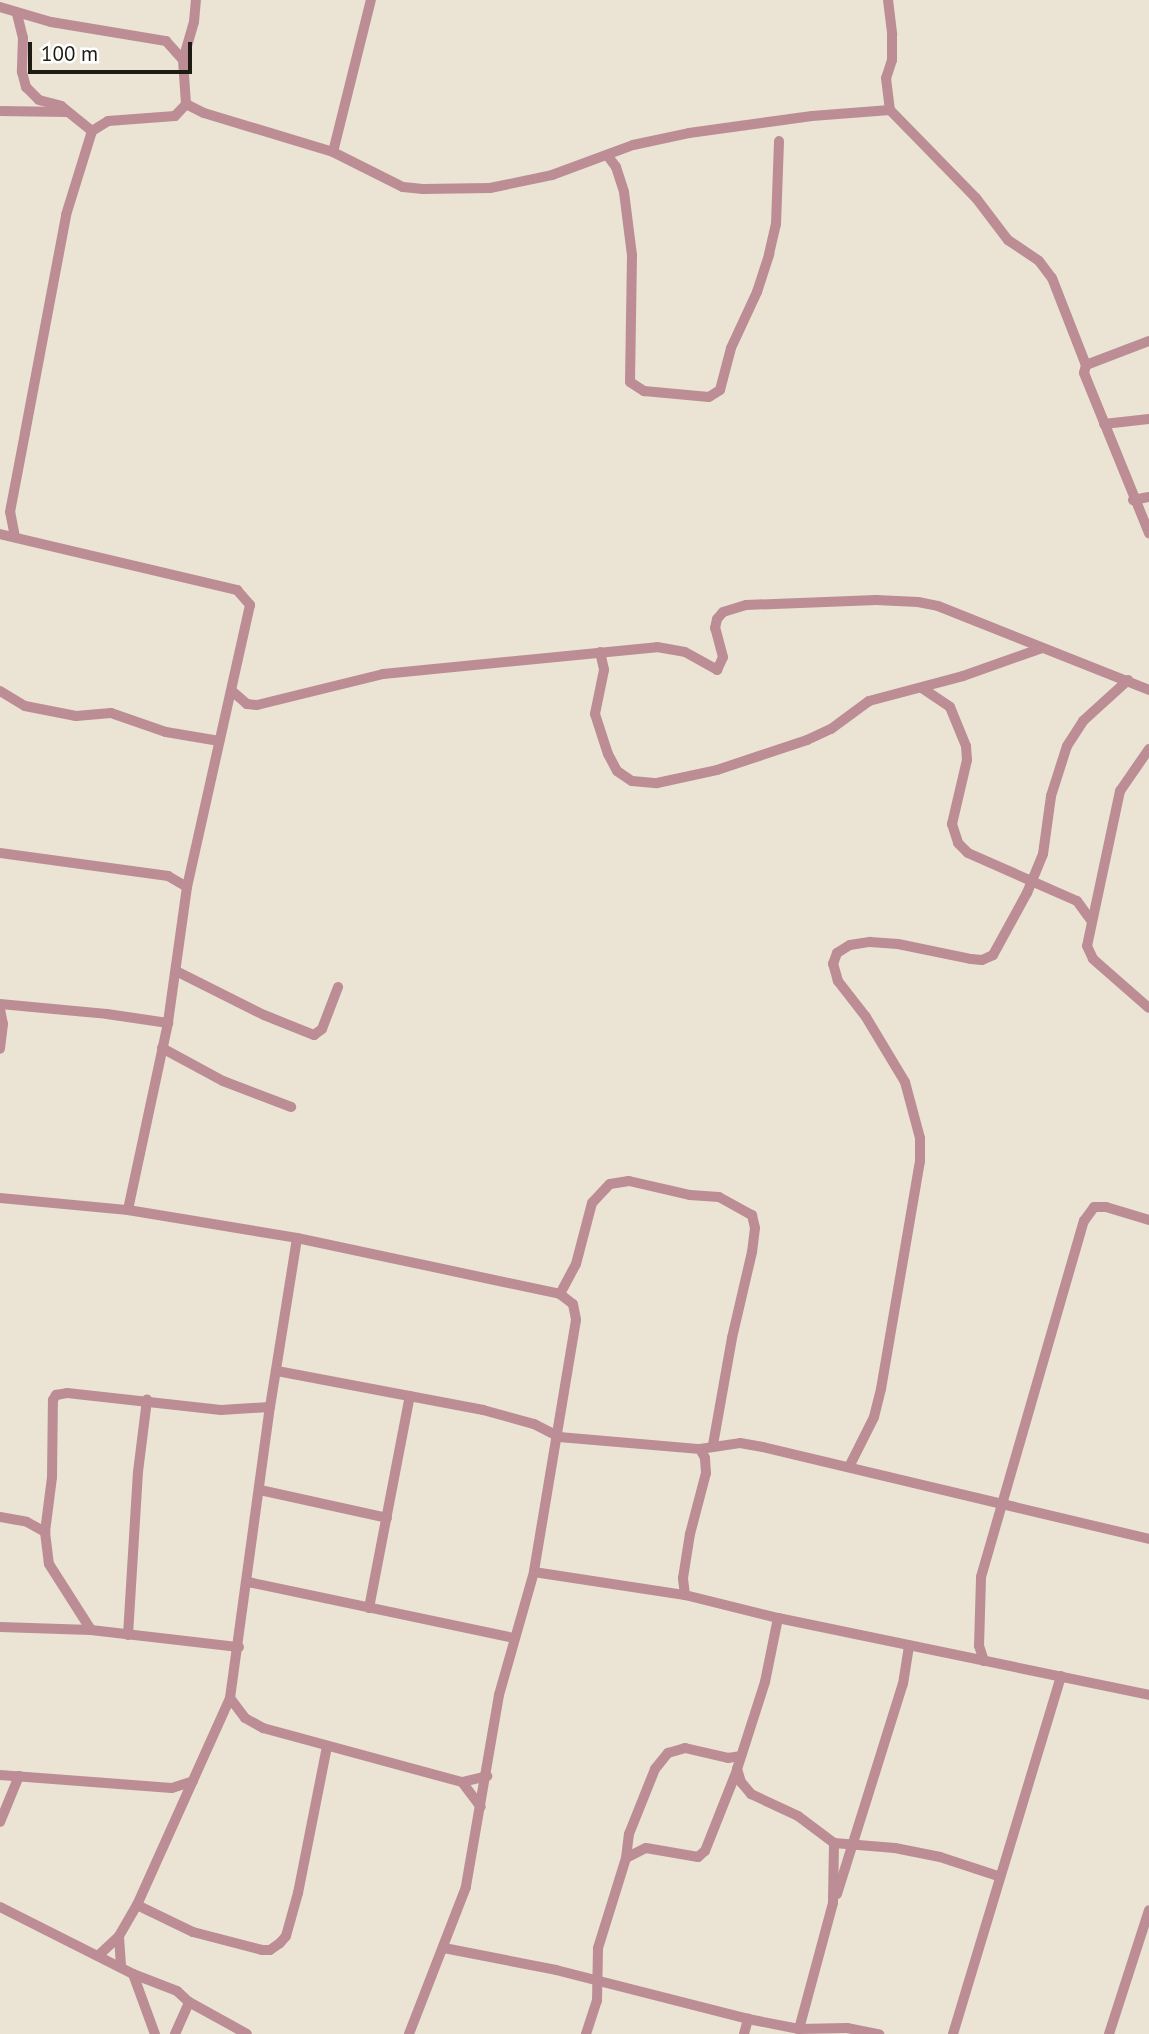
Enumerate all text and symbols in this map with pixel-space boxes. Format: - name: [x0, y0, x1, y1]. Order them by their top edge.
- scale bar: [32, 28, 196, 72]
- text: 100 m: [41, 40, 98, 67]

